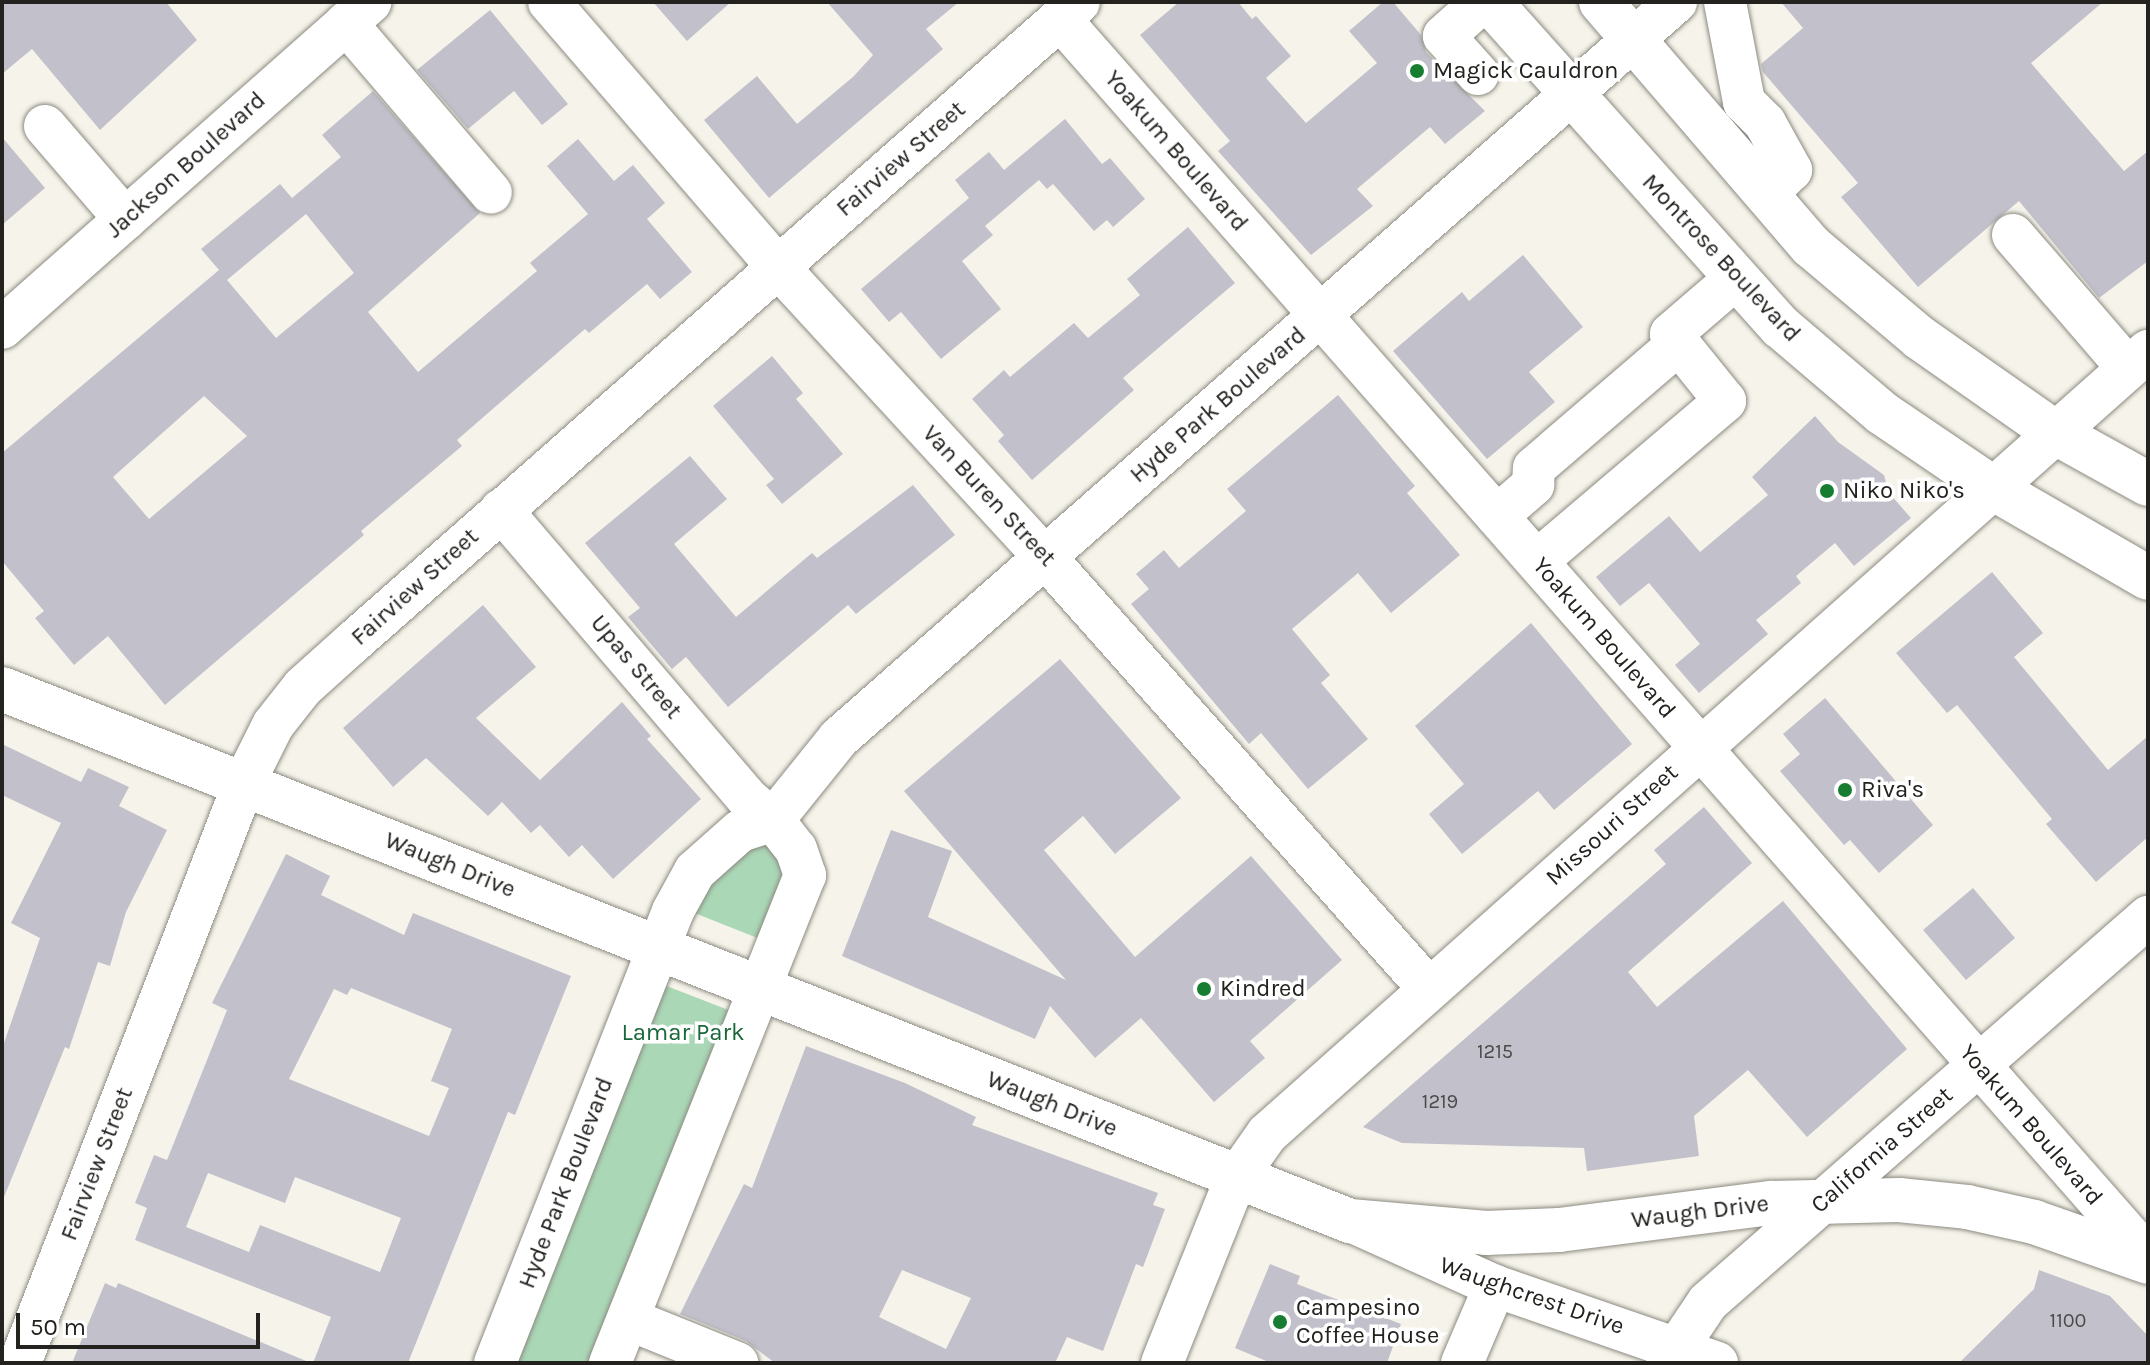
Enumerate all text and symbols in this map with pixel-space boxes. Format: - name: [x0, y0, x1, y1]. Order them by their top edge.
- place label: Magick Cauldron: [1433, 57, 1619, 85]
- marker: Magick Cauldron: [1408, 62, 1426, 80]
- street label: Yoakum Boulevard: [1098, 65, 1254, 237]
- street label: Jackson Boulevard: [100, 86, 272, 244]
- street label: Fairview Street: [831, 95, 971, 223]
- street label: Montrose Boulevard: [1636, 168, 1806, 348]
- street label: Hyde Park Boulevard: [1124, 321, 1312, 489]
- street label: Van Buren Street: [916, 419, 1062, 573]
- place label: Niko Niko's: [1843, 477, 1965, 505]
- marker: Niko Niko's: [1818, 482, 1836, 500]
- street label: Fairview Street: [345, 522, 485, 652]
- street label: Yoakum Boulevard: [1526, 552, 1682, 724]
- street label: Upas Street: [584, 609, 688, 725]
- street label: Missouri Street: [1540, 758, 1684, 892]
- place label: Riva's: [1861, 776, 1924, 804]
- marker: Riva's: [1836, 781, 1854, 799]
- street label: Waugh Drive: [381, 826, 519, 904]
- place label: Kindred: [1220, 975, 1306, 1003]
- marker: Kindred: [1195, 980, 1213, 998]
- park label: Lamar Park: [621, 1019, 745, 1047]
- house number: 1215: [1477, 1039, 1513, 1063]
- street label: Yoakum Boulevard: [1953, 1039, 2109, 1211]
- street label: Waugh Drive: [983, 1065, 1121, 1143]
- street label: Hyde Park Boulevard: [512, 1073, 620, 1293]
- street label: California Street: [1805, 1081, 1959, 1219]
- street label: Fairview Street: [55, 1083, 139, 1245]
- house number: 1219: [1422, 1089, 1458, 1113]
- street label: Waugh Drive: [1630, 1189, 1770, 1235]
- street label: Waughcrest Drive: [1436, 1251, 1628, 1341]
- place label: Campesino Coffee House: [1296, 1294, 1439, 1350]
- scale bar: [20, 1297, 264, 1347]
- house number: 1100: [2050, 1308, 2086, 1332]
- text: 50 m: [30, 1313, 86, 1341]
- marker: Campesino Coffee House: [1271, 1313, 1289, 1331]

